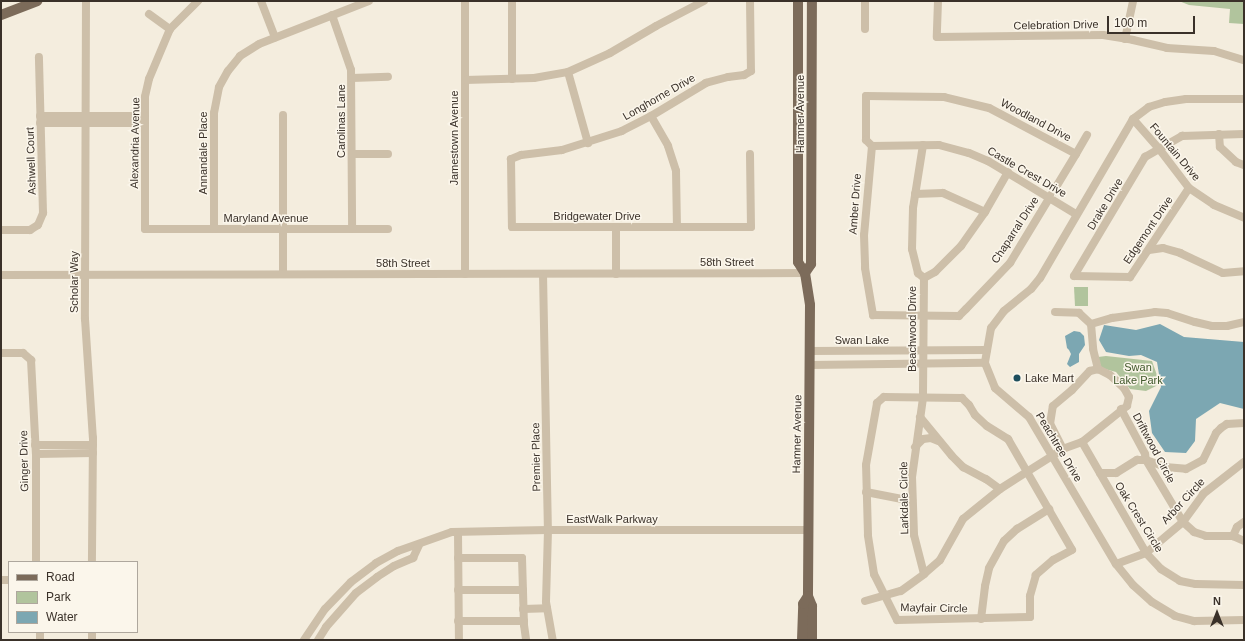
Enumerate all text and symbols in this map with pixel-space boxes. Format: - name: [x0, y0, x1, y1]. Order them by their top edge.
- scale bar: [1109, 8, 1197, 34]
- text: 100 m: [1114, 16, 1147, 30]
- street label: Celebration Drive: [1013, 18, 1099, 32]
- street label: Longhorne Drive: [620, 71, 698, 123]
- street label: Hamner Avenue: [793, 74, 807, 154]
- street label: Carolinas Lane: [334, 84, 348, 158]
- street label: Jamestown Avenue: [447, 90, 461, 186]
- street label: Woodland Drive: [998, 96, 1074, 144]
- street label: Alexandria Avenue: [128, 97, 142, 189]
- street label: Annandale Place: [196, 111, 210, 195]
- street label: Fountain Drive: [1147, 120, 1203, 184]
- street label: Ashwell Court: [23, 127, 39, 195]
- street label: Castle Crest Drive: [985, 144, 1069, 200]
- street label: Amber Drive: [846, 173, 864, 235]
- street label: Drake Drive: [1084, 176, 1126, 232]
- street label: Chaparral Drive: [988, 194, 1042, 266]
- street label: Edgemont Drive: [1120, 194, 1176, 266]
- street label: Bridgewater Drive: [553, 209, 641, 223]
- street label: Maryland Avenue: [223, 211, 309, 225]
- street label: Scholar Way: [67, 251, 81, 313]
- street label: 58th Street: [700, 255, 754, 269]
- street label: 58th Street: [376, 256, 430, 270]
- street label: Beachwood Drive: [905, 286, 919, 372]
- street label: Swan Lake: [835, 333, 889, 347]
- park label: Swan Lake Park: [1113, 361, 1163, 387]
- place label: Lake Mart: [1025, 371, 1074, 385]
- marker: Lake Mart: [1012, 373, 1022, 383]
- street label: Hamner Avenue: [790, 394, 804, 474]
- street label: Peachtree Drive: [1033, 410, 1085, 484]
- street label: Driftwood Circle: [1130, 411, 1178, 485]
- street label: Premier Place: [529, 422, 543, 492]
- street label: Ginger Drive: [17, 430, 31, 492]
- street label: Larkdale Circle: [897, 461, 911, 535]
- street label: Arbor Circle: [1158, 475, 1208, 527]
- street label: Oak Crest Circle: [1112, 479, 1166, 555]
- street label: EastWalk Parkway: [566, 512, 658, 526]
- legend: [8, 561, 138, 633]
- text: Road: [46, 570, 75, 584]
- text: Park: [46, 590, 71, 604]
- north arrow: [1197, 593, 1237, 633]
- text: N: [1213, 595, 1221, 607]
- street label: Mayfair Circle: [900, 601, 968, 615]
- text: Water: [46, 610, 78, 624]

